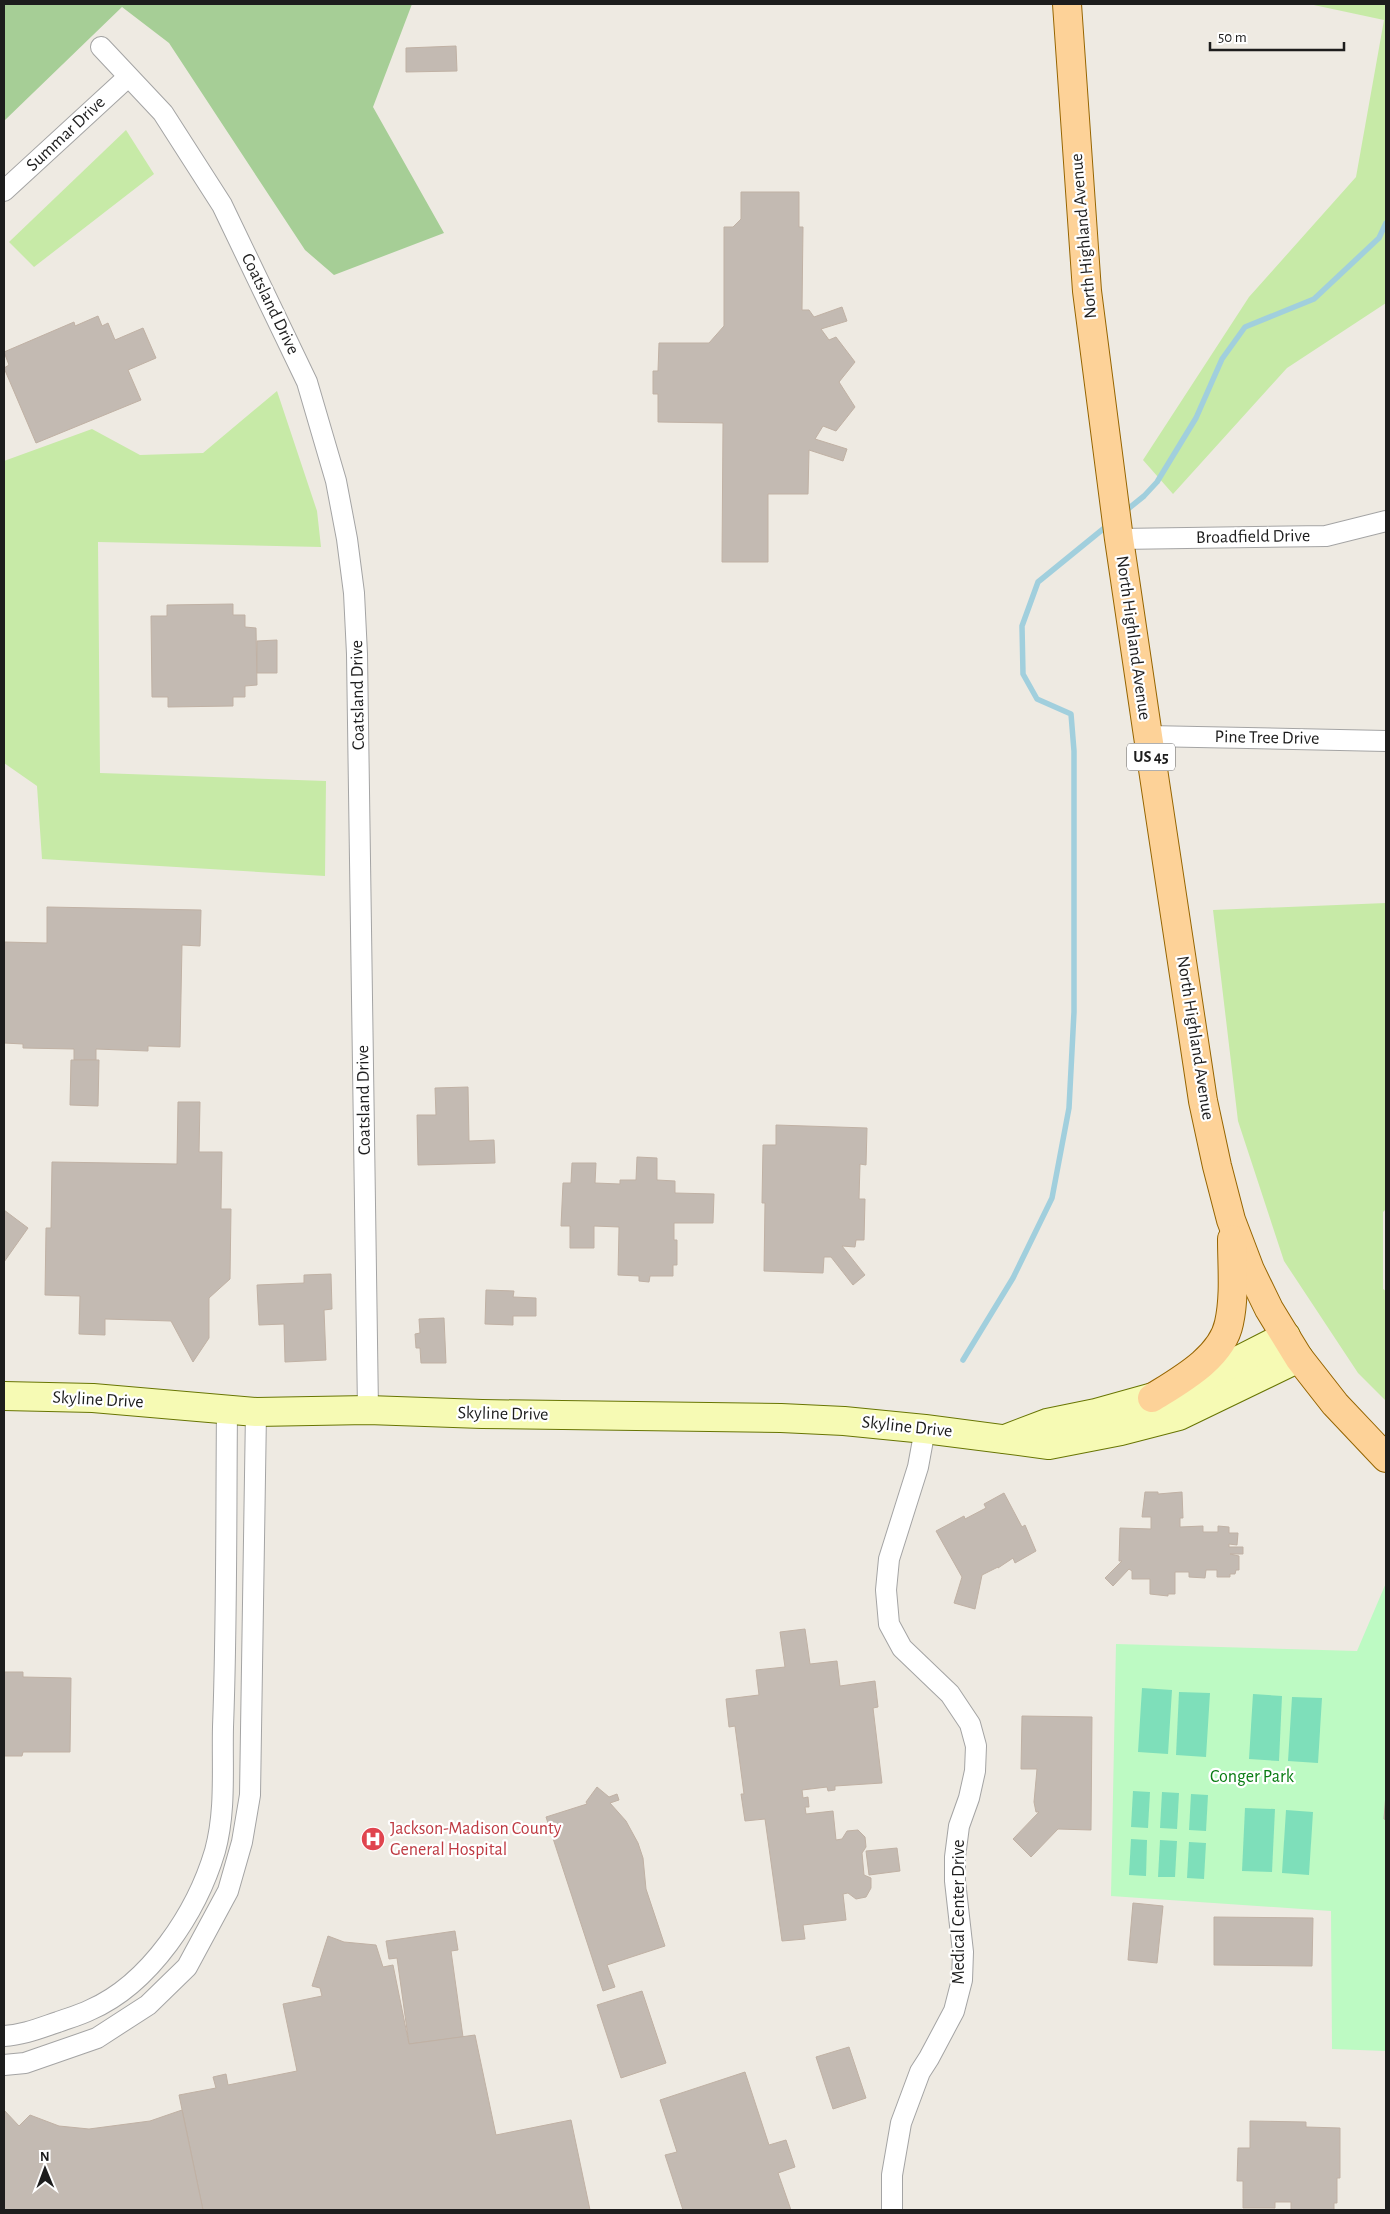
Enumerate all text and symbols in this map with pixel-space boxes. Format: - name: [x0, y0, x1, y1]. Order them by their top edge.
- scale bar: [1210, 20, 1344, 52]
- text: 50 m: [1218, 30, 1247, 45]
- street label: Summar Drive: [23, 93, 109, 175]
- street label: North Highland Avenue: [1068, 153, 1100, 319]
- street label: Coatsland Drive: [238, 251, 302, 357]
- street label: Broadfield Drive: [1196, 527, 1310, 547]
- street label: North Highland Avenue: [1113, 555, 1153, 721]
- street label: Coatsland Drive: [348, 640, 368, 750]
- street label: Pine Tree Drive: [1214, 728, 1320, 748]
- road number: US 45: [1127, 744, 1175, 770]
- street label: North Highland Avenue: [1173, 955, 1217, 1121]
- street label: Coatsland Drive: [354, 1045, 374, 1155]
- street label: Skyline Drive: [52, 1389, 144, 1411]
- street label: Skyline Drive: [457, 1404, 549, 1424]
- street label: Skyline Drive: [861, 1413, 953, 1441]
- park label: Conger Park: [1210, 1768, 1295, 1786]
- place label: Jackson-Madison County General Hospital: [390, 1820, 562, 1859]
- hospital icon: Jackson-Madison County General Hospital: [360, 1826, 386, 1852]
- street label: Medical Center Drive: [950, 1840, 968, 1984]
- north arrow: [20, 2144, 70, 2194]
- text: N: [40, 2150, 50, 2164]

